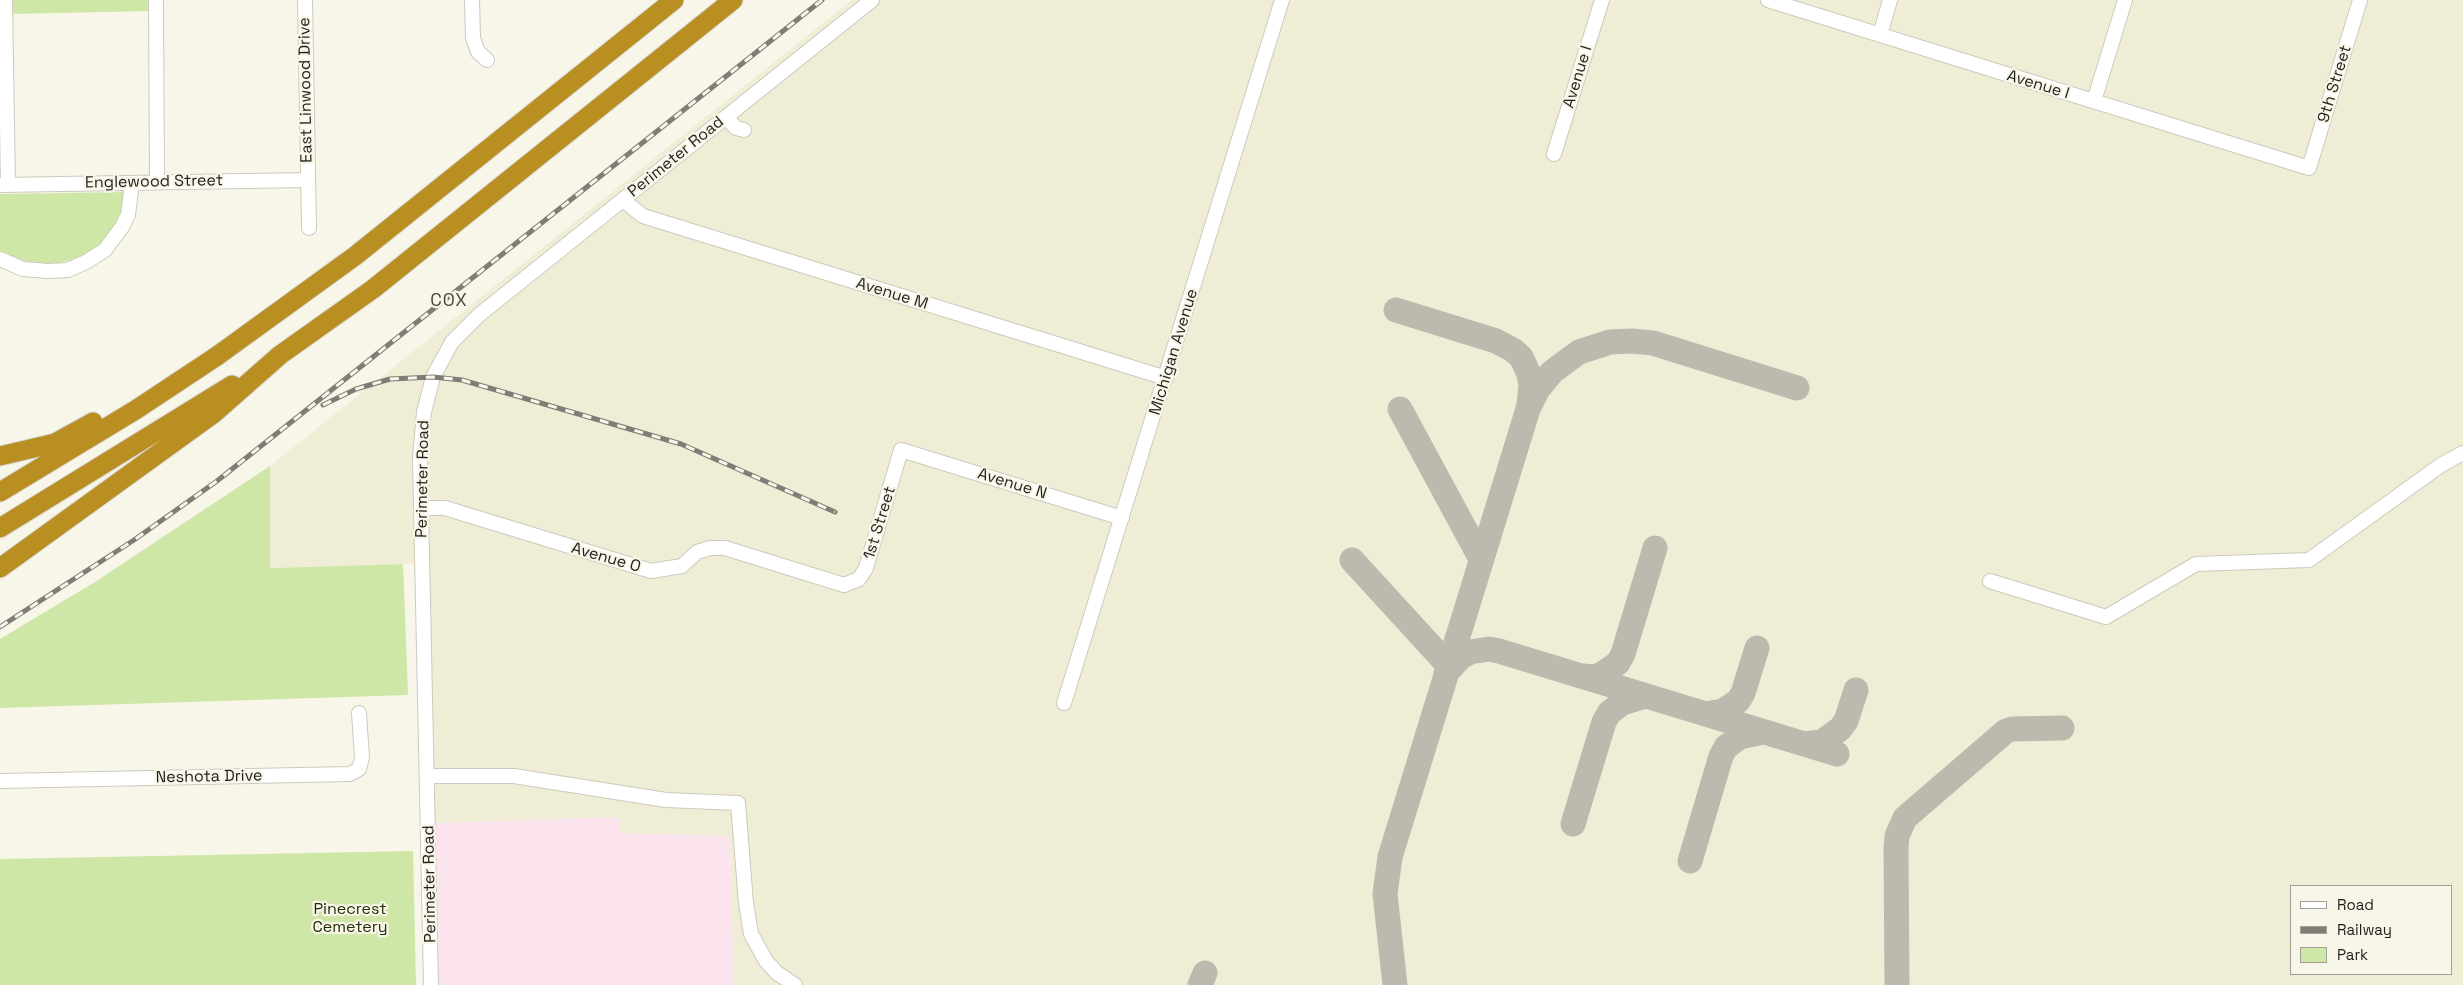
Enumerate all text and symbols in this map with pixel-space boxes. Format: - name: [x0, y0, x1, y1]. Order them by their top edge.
- street label: East Linwood Drive: [295, 17, 317, 163]
- street label: Avenue I: [1559, 43, 1597, 111]
- street label: 9th Street: [2314, 43, 2356, 125]
- street label: Avenue I: [2004, 66, 2072, 104]
- street label: Perimeter Road: [624, 113, 728, 201]
- street label: Englewood Street: [85, 171, 223, 193]
- street label: Avenue M: [854, 274, 930, 314]
- street label: Michigan Avenue: [1146, 287, 1202, 417]
- district label: COX: [430, 290, 468, 312]
- street label: Perimeter Road: [412, 420, 434, 538]
- street label: Avenue N: [975, 464, 1049, 504]
- street label: 1st Street: [860, 484, 900, 562]
- street label: Avenue O: [569, 539, 643, 577]
- street label: Neshota Drive: [155, 766, 263, 788]
- street label: Perimeter Road: [419, 825, 441, 943]
- legend: [2290, 885, 2453, 975]
- text: Road: [2337, 895, 2374, 914]
- park label: Pinecrest Cemetery: [312, 900, 388, 938]
- text: Railway: [2337, 920, 2392, 939]
- text: Park: [2337, 945, 2368, 964]

